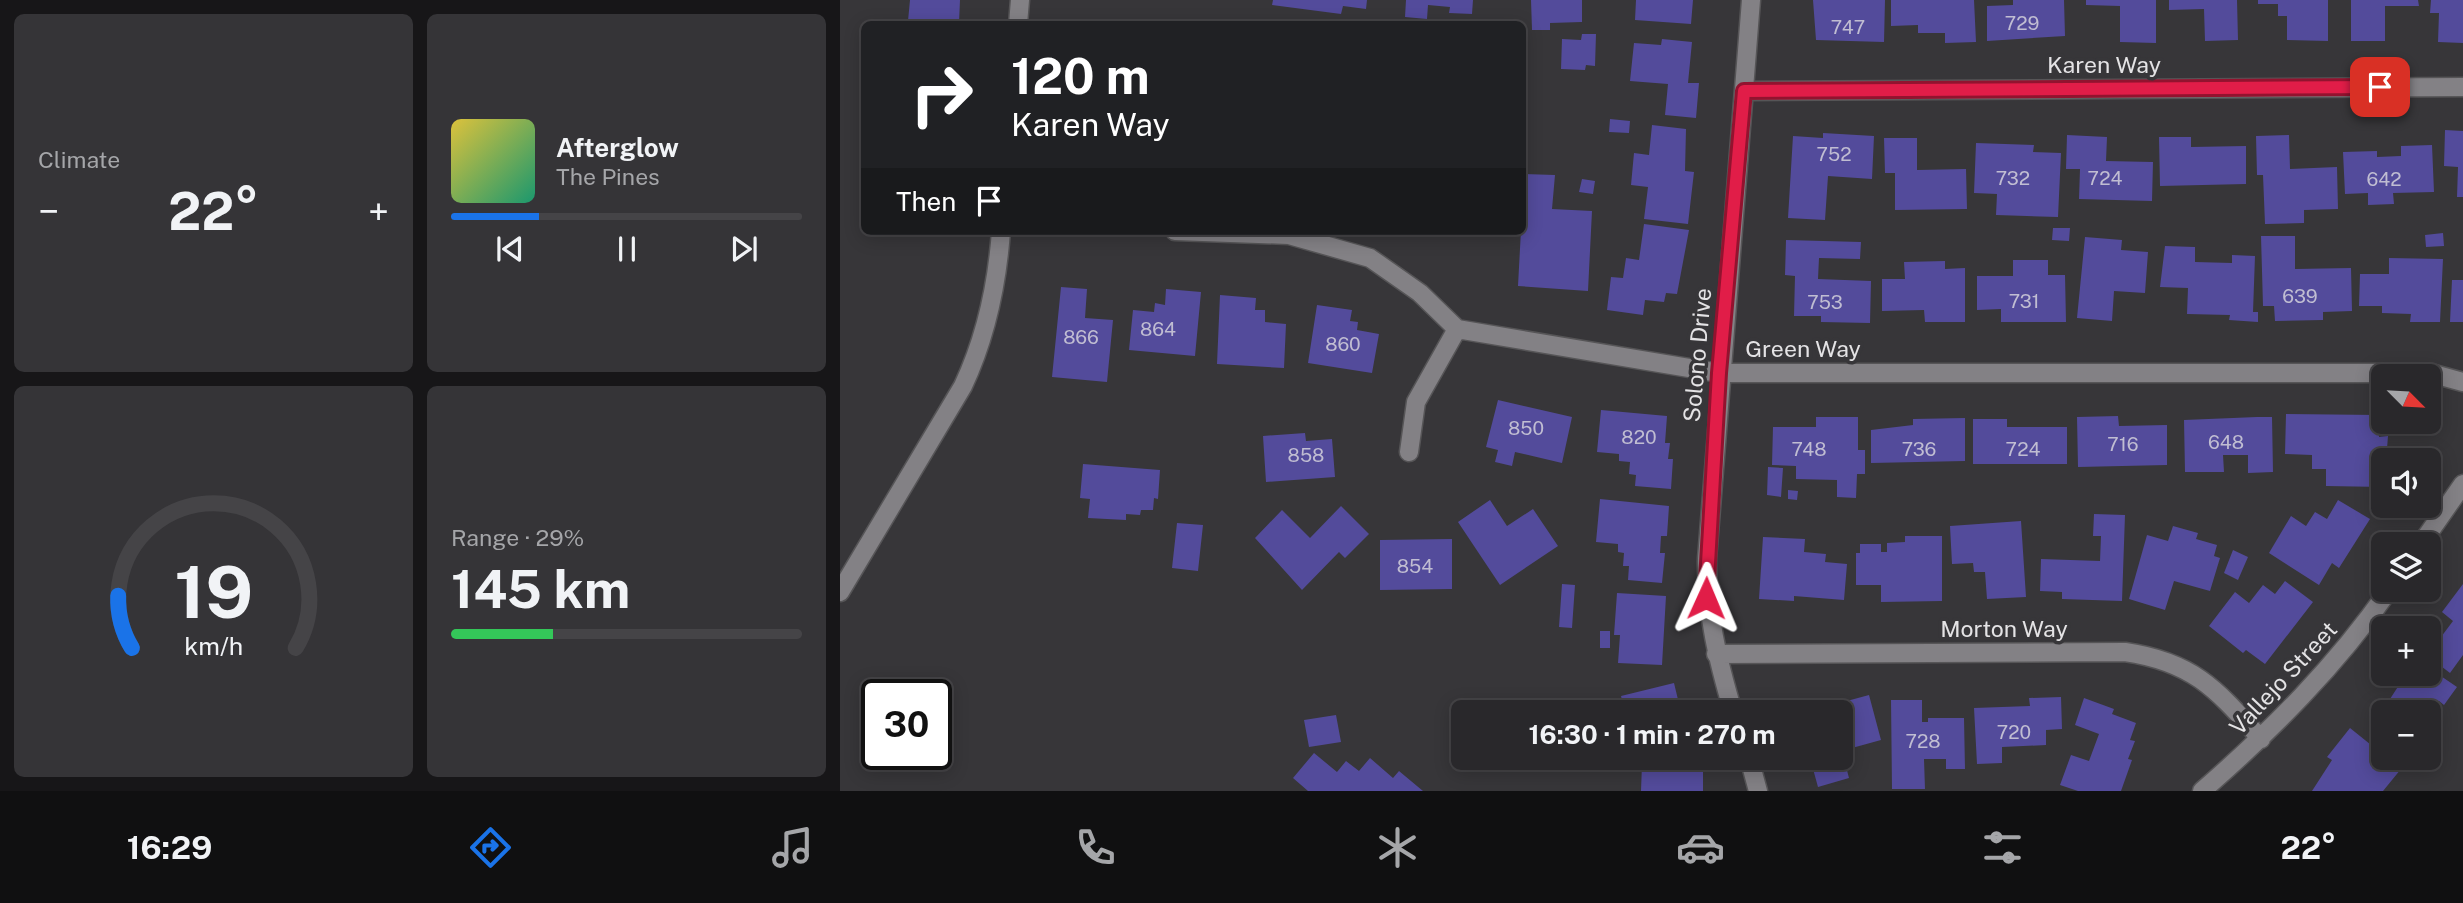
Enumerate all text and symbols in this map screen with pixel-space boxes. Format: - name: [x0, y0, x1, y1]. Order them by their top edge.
- house number: 729: [2005, 12, 2039, 34]
- house number: 747: [1831, 16, 1865, 38]
- text: 120 m: [1011, 47, 1150, 105]
- icon: right: [896, 49, 987, 140]
- street label: Karen Way: [2047, 51, 2161, 78]
- pin: [2350, 57, 2410, 117]
- icon: arrive: [2361, 68, 2399, 106]
- text: Karen Way: [1011, 106, 1170, 143]
- text: Afterglow: [556, 132, 679, 163]
- house number: 752: [1817, 143, 1851, 165]
- text: Climate: [38, 146, 120, 173]
- text: The Pines: [556, 163, 660, 190]
- house number: 732: [1996, 167, 2030, 189]
- house number: 724: [2088, 167, 2122, 189]
- house number: 642: [2366, 168, 2402, 190]
- text: 22°: [168, 181, 259, 242]
- icon: arrive: [970, 182, 1008, 220]
- text: Then: [896, 186, 956, 217]
- text: −: [38, 189, 59, 234]
- text: +: [368, 189, 389, 234]
- icon: previous: [491, 230, 529, 268]
- icon: pause: [608, 230, 646, 268]
- icon: next: [725, 230, 763, 268]
- house number: 639: [2282, 285, 2318, 307]
- street label: Solono Drive: [1678, 287, 1716, 423]
- house number: 731: [2009, 290, 2039, 312]
- house number: 753: [1807, 291, 1843, 313]
- house number: 864: [1140, 318, 1176, 340]
- house number: 866: [1063, 326, 1099, 348]
- house number: 860: [1325, 333, 1361, 355]
- street label: Green Way: [1745, 335, 1861, 362]
- north arrow: [2371, 364, 2441, 434]
- map controls: [2371, 364, 2441, 770]
- house number: 850: [1508, 417, 1544, 439]
- house number: 820: [1621, 426, 1657, 448]
- house number: 648: [2208, 431, 2244, 453]
- house number: 716: [2107, 433, 2139, 455]
- house number: 748: [1791, 438, 1827, 460]
- house number: 736: [1902, 438, 1936, 460]
- house number: 724: [2006, 438, 2040, 460]
- house number: 858: [1288, 444, 1324, 466]
- button: sound: [2371, 448, 2441, 518]
- text: Range · 29%: [451, 524, 584, 551]
- button: layers: [2371, 532, 2441, 602]
- text: 19: [174, 549, 253, 634]
- house number: 854: [1397, 555, 1433, 577]
- text: 145 km: [451, 559, 630, 620]
- position arrow: [1669, 561, 1743, 635]
- street label: Morton Way: [1940, 615, 2068, 642]
- street label: Vallejo Street: [2224, 616, 2342, 740]
- button: +: [2371, 616, 2441, 686]
- text: km/h: [184, 630, 243, 660]
- speed limit sign: 30: [861, 679, 952, 770]
- button: −: [2371, 700, 2441, 770]
- text: 16:30 · 1 min · 270 m: [1528, 719, 1776, 750]
- house number: 720: [1997, 721, 2031, 743]
- house number: 728: [1905, 730, 1941, 752]
- icon: directions: [466, 823, 515, 872]
- icon: music: [768, 823, 817, 872]
- icon: phone: [1071, 823, 1120, 872]
- icon: climate: [1373, 823, 1422, 872]
- icon: car: [1676, 823, 1725, 872]
- icon: filters: [1978, 823, 2027, 872]
- text: 16:29: [127, 829, 212, 866]
- text: 22°: [2280, 829, 2336, 866]

